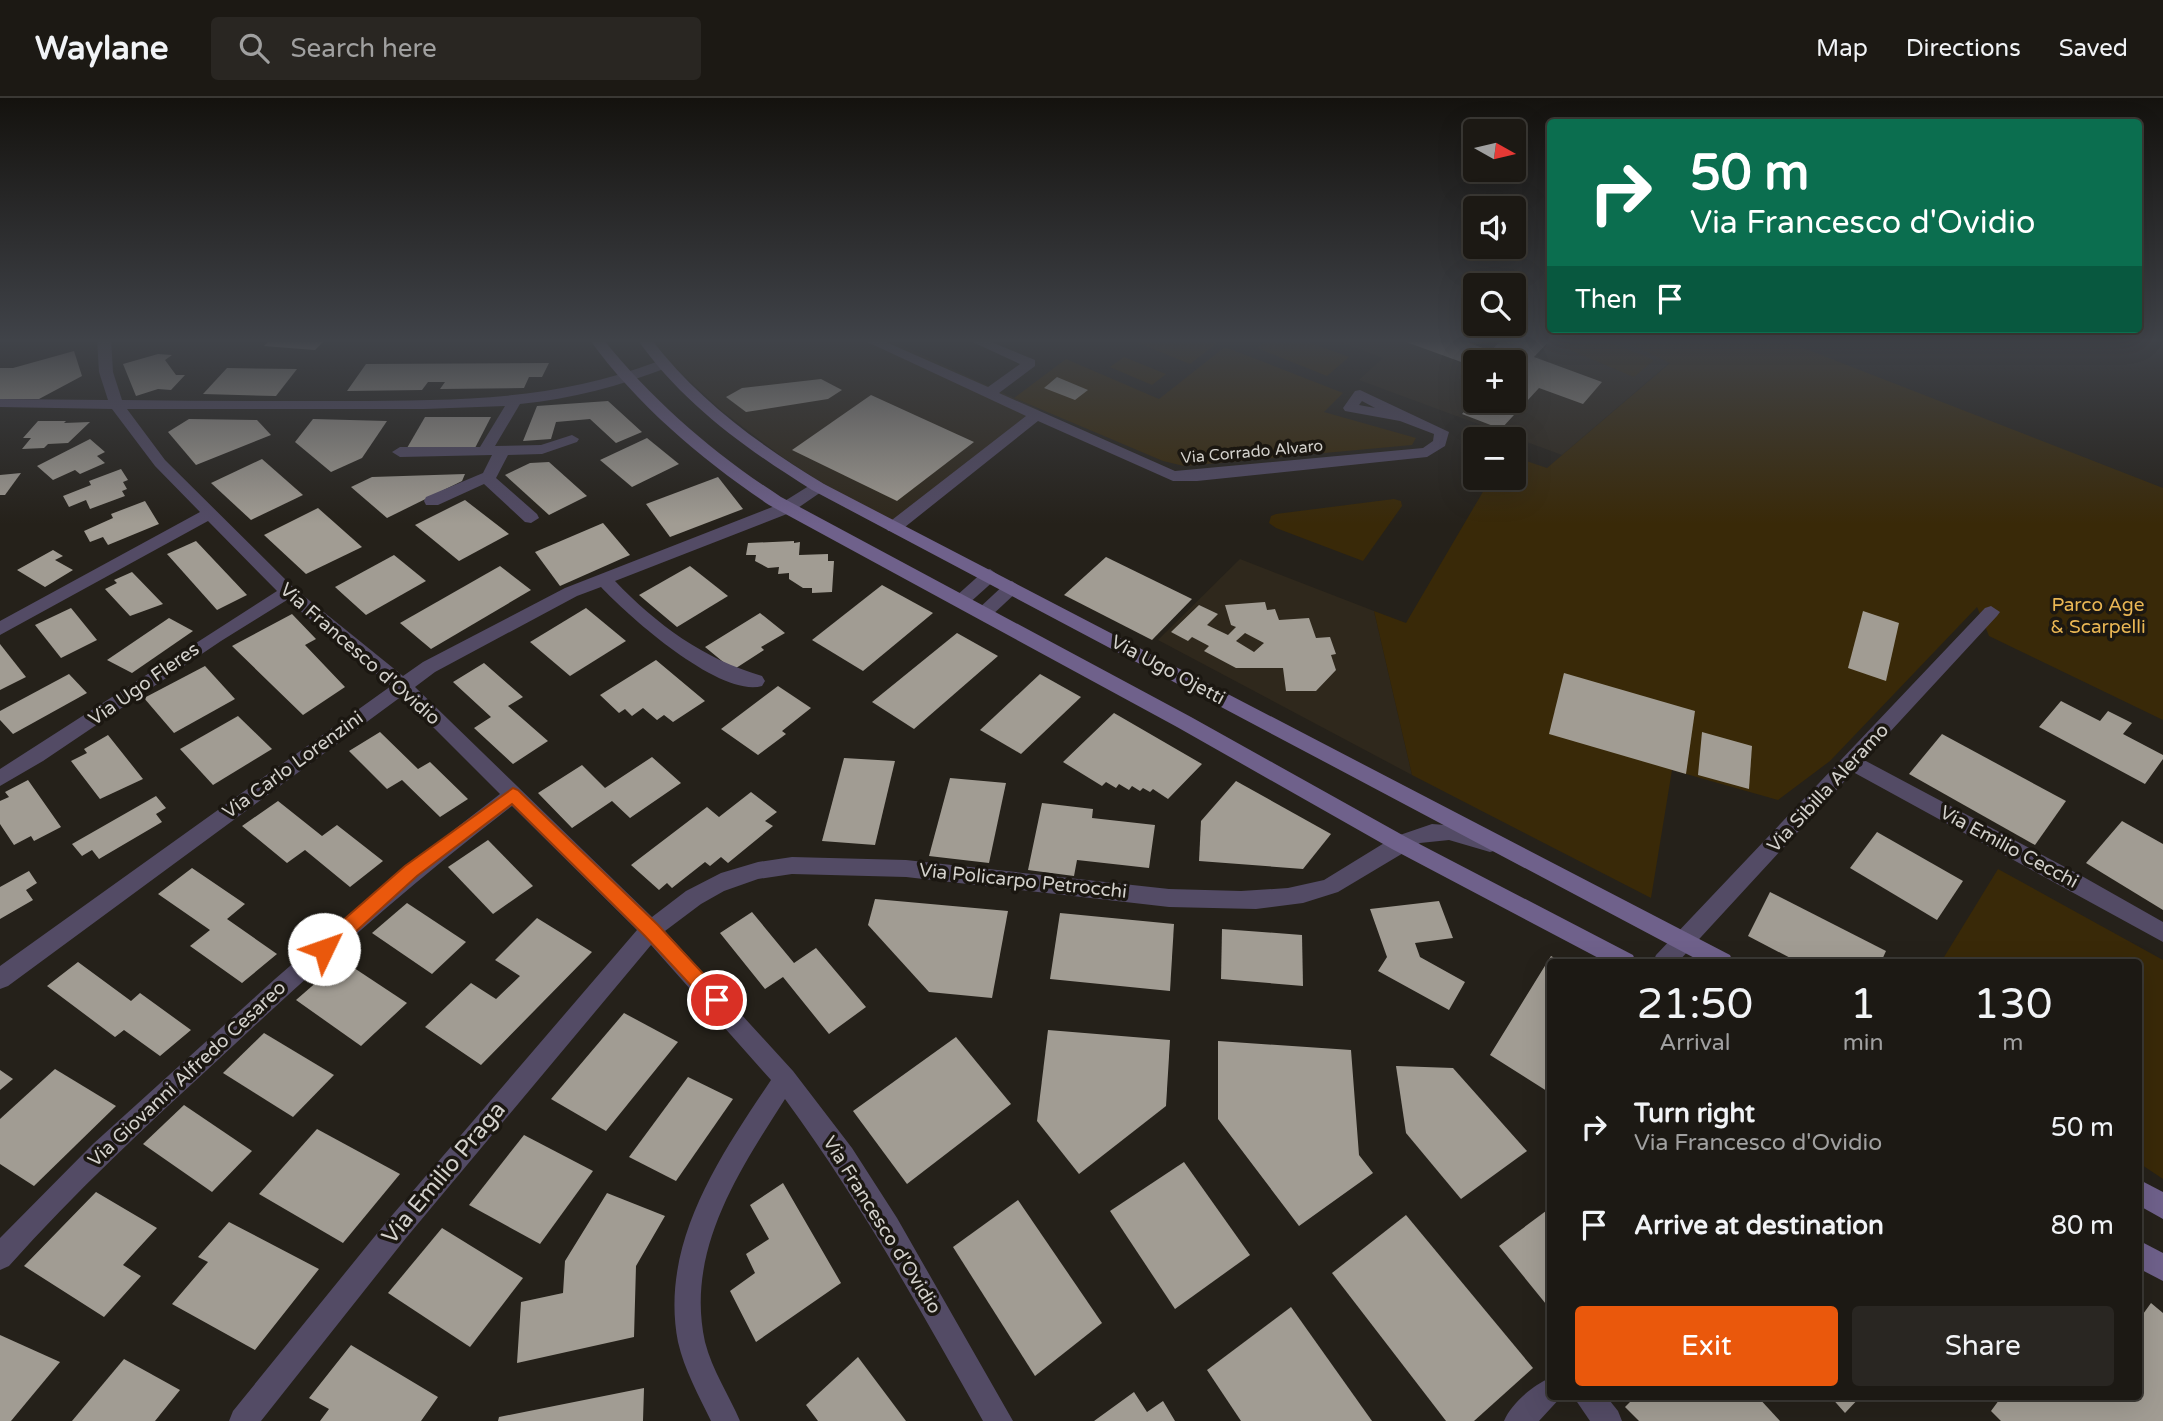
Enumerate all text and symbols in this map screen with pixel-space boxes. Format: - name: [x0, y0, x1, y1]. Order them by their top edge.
- search box: [211, 17, 701, 80]
- text: Waylane: [35, 29, 169, 68]
- icon: search: [235, 29, 273, 67]
- text: Search here: [291, 33, 437, 64]
- text: Map: [1816, 34, 1868, 63]
- text: Directions: [1906, 34, 2021, 63]
- text: Saved: [2059, 34, 2128, 63]
- north arrow: [1463, 119, 1526, 182]
- map controls: [1463, 119, 1526, 490]
- text: 50 m: [1690, 144, 1809, 203]
- icon: right: [1575, 147, 1666, 238]
- button: sound: [1463, 196, 1526, 259]
- text: Via Francesco d'Ovidio: [1690, 204, 2035, 242]
- button: search: [1463, 273, 1526, 336]
- icon: arrive: [1651, 280, 1689, 318]
- text: Then: [1575, 284, 1637, 315]
- button: +: [1463, 350, 1526, 413]
- button: −: [1463, 427, 1526, 490]
- street label: Via Corrado Alvaro: [1180, 436, 1324, 468]
- street label: Via Francesco d'Ovidio: [275, 578, 445, 730]
- park label: Parco Age & Scarpelli: [2050, 594, 2146, 638]
- street label: Via Ugo Ojetti: [1107, 631, 1229, 709]
- street label: Via Ugo Fleres: [85, 638, 203, 730]
- street label: Via Carlo Lorenzini: [219, 707, 367, 823]
- street label: Via Sibilla Aleramo: [1763, 719, 1893, 857]
- street label: Via Emilio Cecchi: [1936, 801, 2082, 893]
- street label: Via Policarpo Petrocchi: [918, 859, 1128, 903]
- position arrow: [287, 912, 361, 986]
- pin: [687, 970, 747, 1030]
- street label: Via Giovanni Alfredo Cesareo: [84, 976, 290, 1172]
- text: 21:50: [1637, 979, 1753, 1030]
- text: 1: [1850, 979, 1876, 1030]
- text: 130: [1973, 979, 2052, 1030]
- icon: arrive: [698, 981, 736, 1019]
- text: Arrival: [1659, 1029, 1730, 1057]
- text: min: [1843, 1029, 1884, 1057]
- text: m: [2002, 1029, 2023, 1057]
- street label: Via Emilio Praga: [376, 1096, 512, 1250]
- text: Turn right: [1634, 1098, 1755, 1129]
- icon: right: [1575, 1108, 1613, 1146]
- text: 50 m: [2051, 1112, 2114, 1143]
- text: Via Francesco d'Ovidio: [1634, 1129, 1882, 1157]
- street label: Via Francesco d'Ovidio: [818, 1132, 946, 1318]
- icon: arrive: [1575, 1206, 1613, 1244]
- text: Arrive at destination: [1634, 1210, 1884, 1241]
- text: 80 m: [2051, 1210, 2114, 1241]
- button: Exit: [1575, 1306, 1838, 1386]
- button: Share: [1852, 1306, 2114, 1386]

